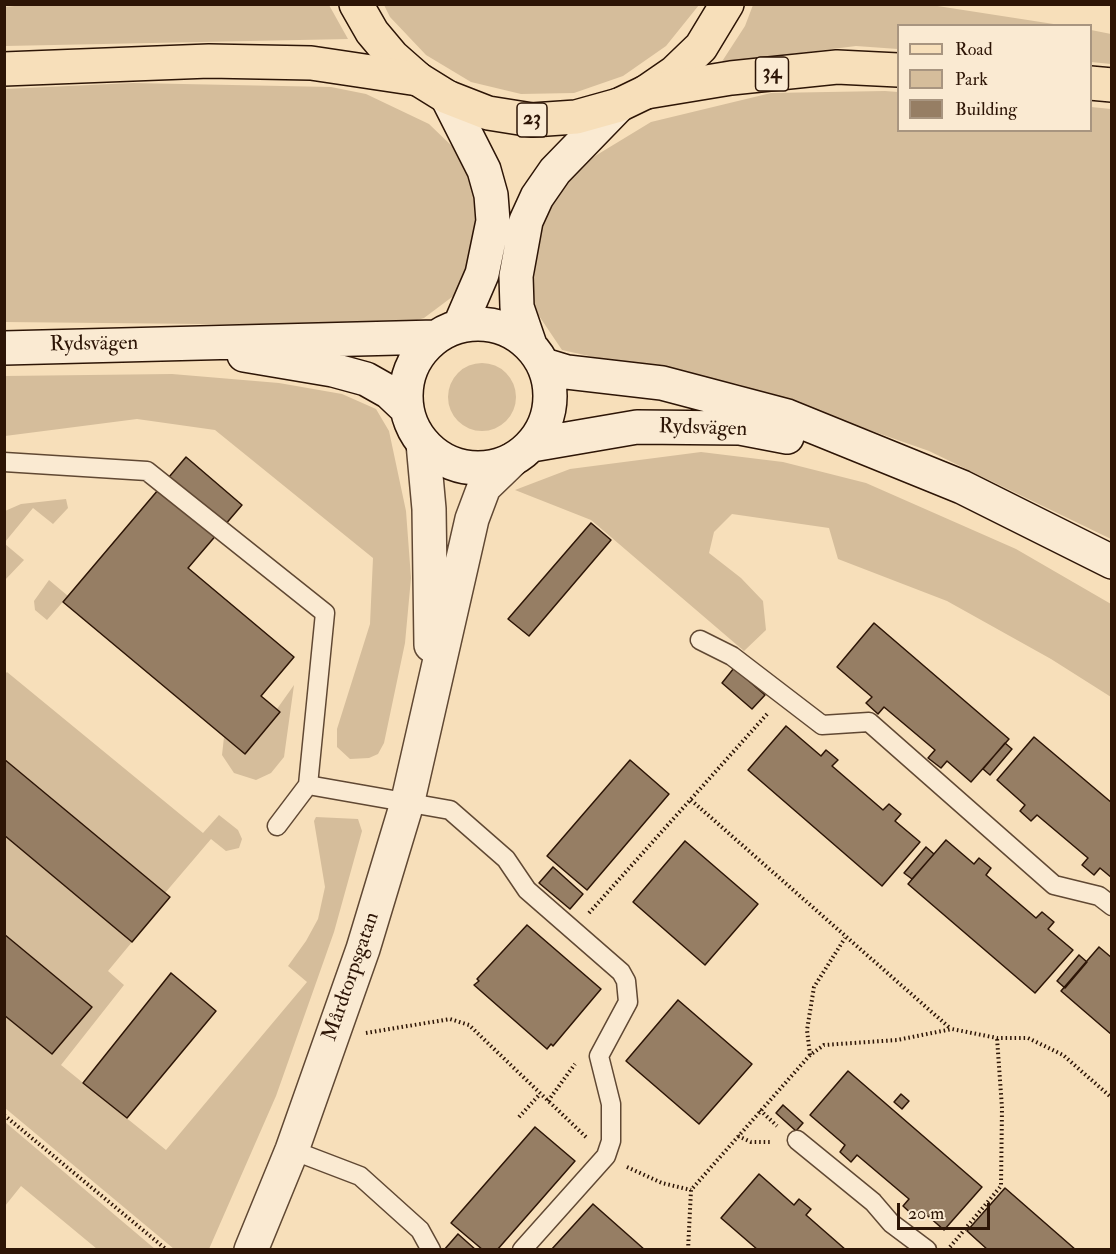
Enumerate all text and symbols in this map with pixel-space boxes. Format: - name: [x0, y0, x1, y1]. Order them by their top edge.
- legend: [897, 24, 1092, 132]
- text: Road: [955, 38, 993, 61]
- road number: 34: [756, 57, 788, 91]
- text: Park: [955, 68, 988, 91]
- text: Building: [955, 98, 1017, 121]
- road number: 23: [517, 103, 547, 137]
- street label: Rydsvägen: [49, 332, 139, 358]
- street label: Rydsvägen: [658, 415, 748, 443]
- street label: Mårdtorpsgatan: [318, 909, 386, 1045]
- scale bar: [900, 1191, 993, 1229]
- text: 20 m: [908, 1202, 944, 1225]

